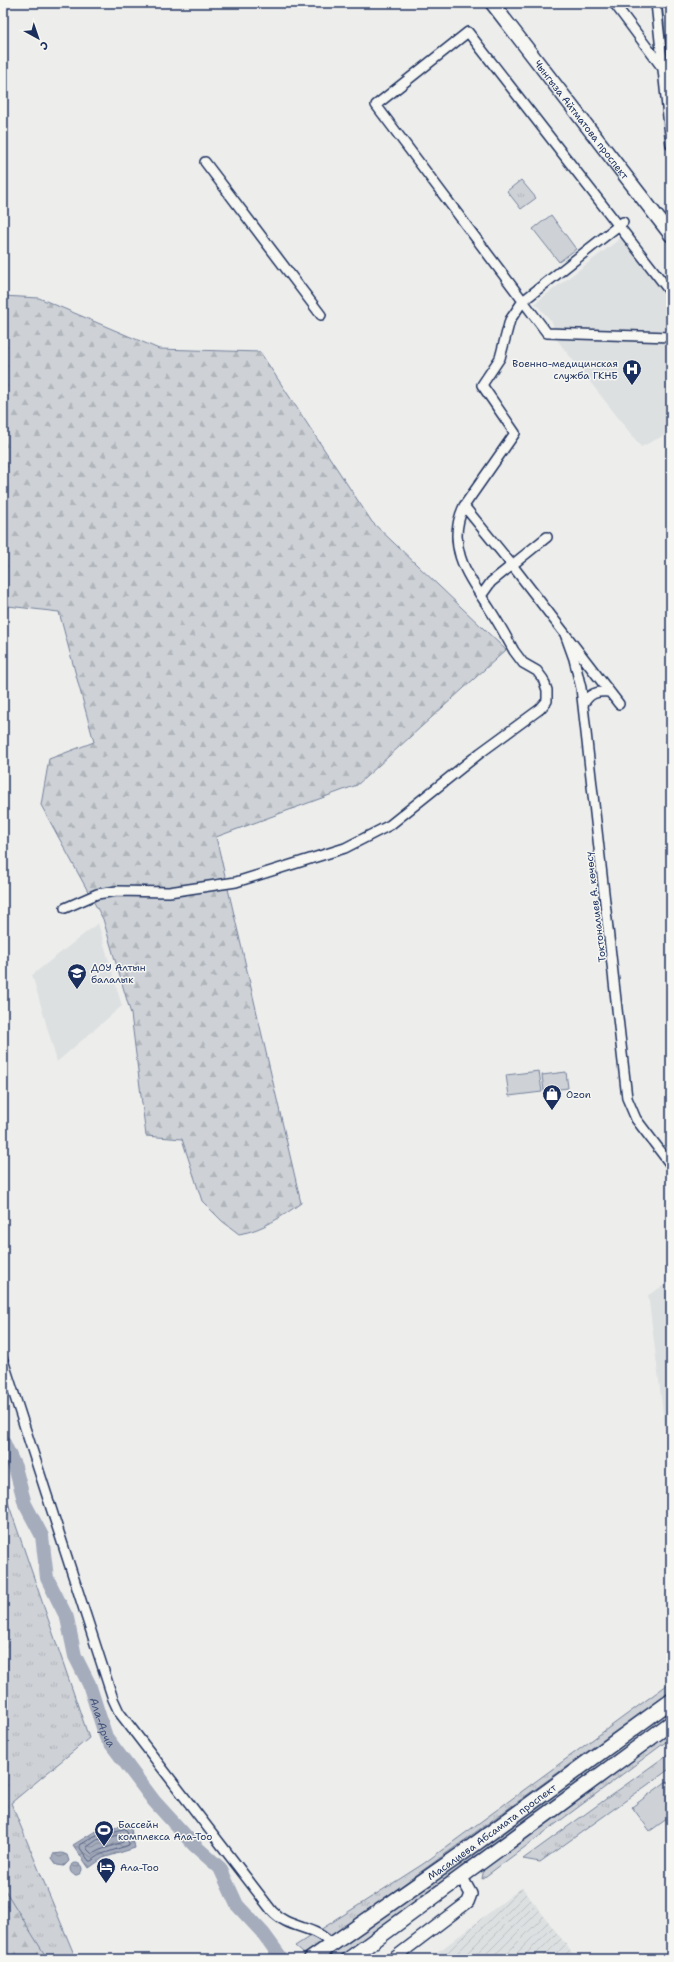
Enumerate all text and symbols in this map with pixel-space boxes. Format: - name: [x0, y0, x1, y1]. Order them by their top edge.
- north arrow: [18, 18, 58, 58]
- text: С: [37, 37, 52, 53]
- street label: Чынгыза Айтматова проспект: [531, 57, 632, 183]
- place label: Военно-медицинская служба ГКНБ: [512, 357, 618, 382]
- hospital icon: Военно-медицинская служба ГКНБ: [621, 358, 643, 386]
- street label: Токтоналиев А. көчөсү: [582, 851, 609, 963]
- place label: ДОУ Алтын балалык: [91, 961, 146, 986]
- school or university icon: ДОУ Алтын балалык: [66, 962, 88, 990]
- shop icon: Ozon: [541, 1083, 563, 1111]
- place label: Ozon: [566, 1088, 591, 1101]
- water label: Ала-Арча: [86, 1696, 118, 1751]
- street label: Масалиева Абсамата проспект: [425, 1780, 560, 1883]
- place label: Бассейн комплекса Ала-Тоо: [118, 1818, 212, 1843]
- sports icon: Бассейн комплекса Ала-Тоо: [93, 1819, 115, 1847]
- hotel icon: Ала-Тоо: [95, 1856, 117, 1884]
- place label: Ала-Тоо: [120, 1861, 159, 1874]

